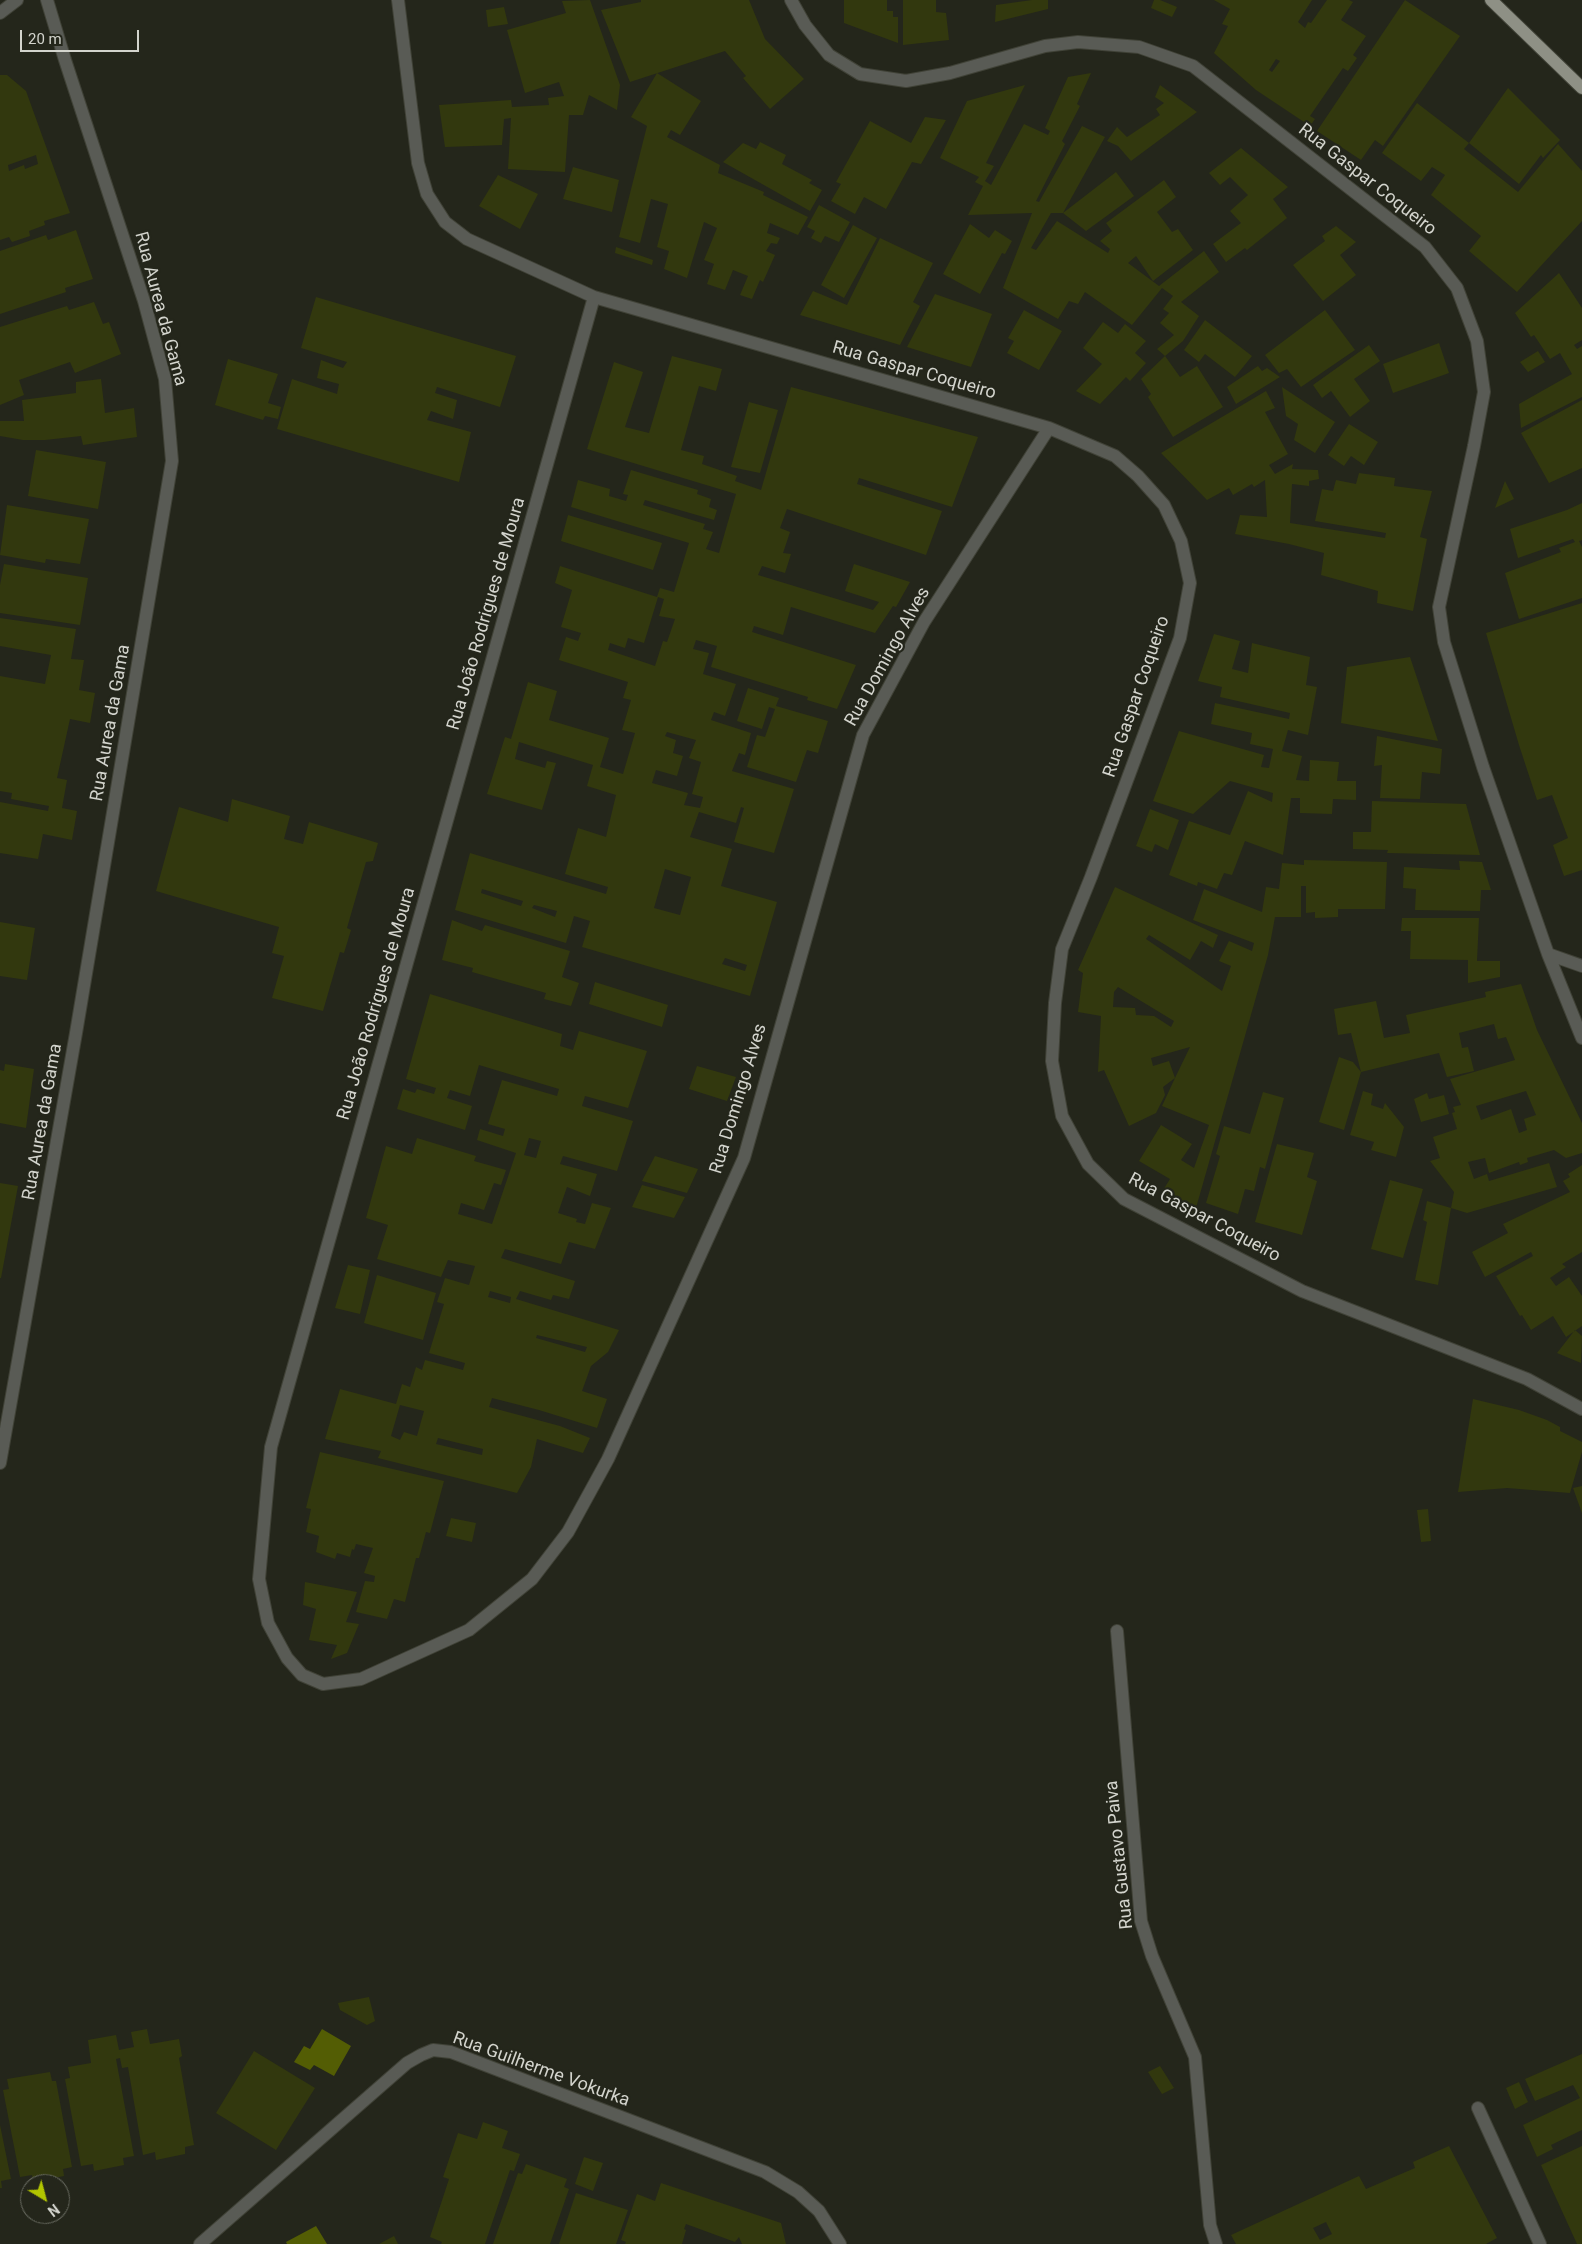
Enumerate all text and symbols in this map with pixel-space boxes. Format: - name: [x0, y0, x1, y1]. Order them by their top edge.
- scale bar: [22, 20, 141, 52]
- text: 20 m: [28, 30, 62, 48]
- street label: Rua Gaspar Coqueiro: [1294, 119, 1440, 241]
- street label: Rua Aurea da Gama: [129, 230, 191, 388]
- street label: Rua Gaspar Coqueiro: [830, 337, 998, 405]
- street label: Rua João Rodrigues de Moura: [443, 495, 531, 733]
- street label: Rua Domingo Alves: [841, 584, 935, 730]
- street label: Rua Gaspar Coqueiro: [1099, 613, 1175, 781]
- street label: Rua Aurea da Gama: [87, 643, 135, 803]
- street label: Rua João Rodrigues de Moura: [333, 885, 421, 1123]
- street label: Rua Domingo Alves: [706, 1021, 772, 1177]
- street label: Rua Aurea da Gama: [19, 1042, 67, 1202]
- street label: Rua Gaspar Coqueiro: [1124, 1169, 1284, 1267]
- street label: Rua Gustavo Paiva: [1101, 1780, 1139, 1930]
- street label: Rua Guilherme Vokurka: [449, 2028, 633, 2112]
- north arrow: [20, 2174, 70, 2224]
- text: N: [45, 2201, 62, 2220]

